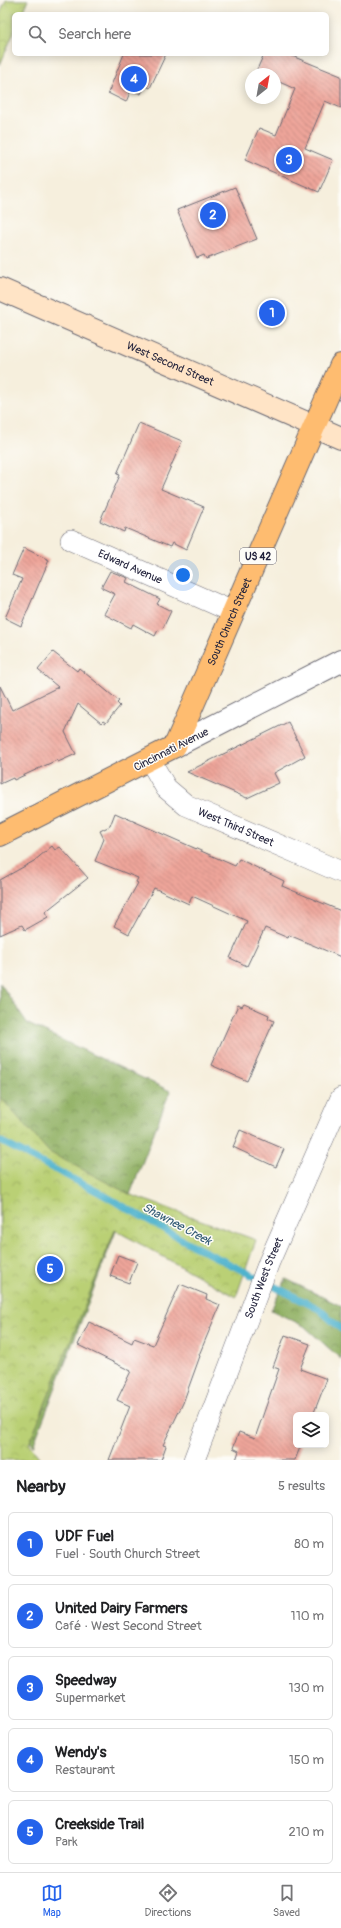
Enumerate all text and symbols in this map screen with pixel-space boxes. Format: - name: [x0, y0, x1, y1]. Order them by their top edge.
- search box: [12, 12, 329, 56]
- icon: search: [26, 23, 48, 45]
- text: Search here: [58, 25, 131, 44]
- pin: 4: [121, 64, 147, 94]
- north arrow: [245, 68, 281, 104]
- pin: 3: [276, 145, 302, 175]
- pin: 2: [200, 200, 226, 230]
- pin: 1: [259, 298, 285, 328]
- street label: West Second Street: [125, 339, 216, 389]
- street label: Edward Avenue: [96, 547, 165, 587]
- road number: US 42: [240, 548, 276, 564]
- your location: [173, 565, 193, 585]
- street label: South Church Street: [205, 575, 255, 668]
- street label: Cincinnati Avenue: [132, 725, 211, 774]
- street label: West Third Street: [196, 805, 276, 849]
- water label: Shawnee Creek: [140, 1200, 215, 1249]
- street label: South West Street: [242, 1235, 286, 1321]
- pin: 5: [37, 1254, 63, 1284]
- map controls: [293, 1412, 329, 1448]
- button: layers: [293, 1412, 329, 1448]
- text: Nearby: [16, 1476, 65, 1497]
- text: 5 results: [278, 1478, 325, 1494]
- text: UDF Fuel: [55, 1527, 114, 1546]
- text: 1: [27, 1536, 33, 1552]
- text: 80 m: [294, 1536, 324, 1552]
- text: Fuel · South Church Street: [55, 1546, 200, 1562]
- text: United Dairy Farmers: [55, 1599, 187, 1618]
- text: 2: [26, 1608, 34, 1624]
- text: 110 m: [291, 1608, 324, 1624]
- text: Café · West Second Street: [55, 1618, 202, 1634]
- text: Speedway: [55, 1671, 116, 1690]
- text: 3: [26, 1680, 34, 1696]
- text: 130 m: [288, 1680, 324, 1696]
- text: Supermarket: [55, 1690, 126, 1706]
- text: Wendy's: [55, 1743, 107, 1762]
- text: 4: [26, 1752, 34, 1768]
- text: 150 m: [289, 1752, 324, 1768]
- text: Restaurant: [55, 1762, 115, 1778]
- text: Creekside Trail: [55, 1815, 144, 1834]
- text: 5: [26, 1824, 34, 1840]
- text: 210 m: [288, 1824, 324, 1840]
- text: Park: [55, 1834, 78, 1850]
- tab: Map: [41, 1882, 63, 1919]
- tab: Directions: [145, 1882, 191, 1919]
- tab: Saved: [273, 1882, 300, 1919]

